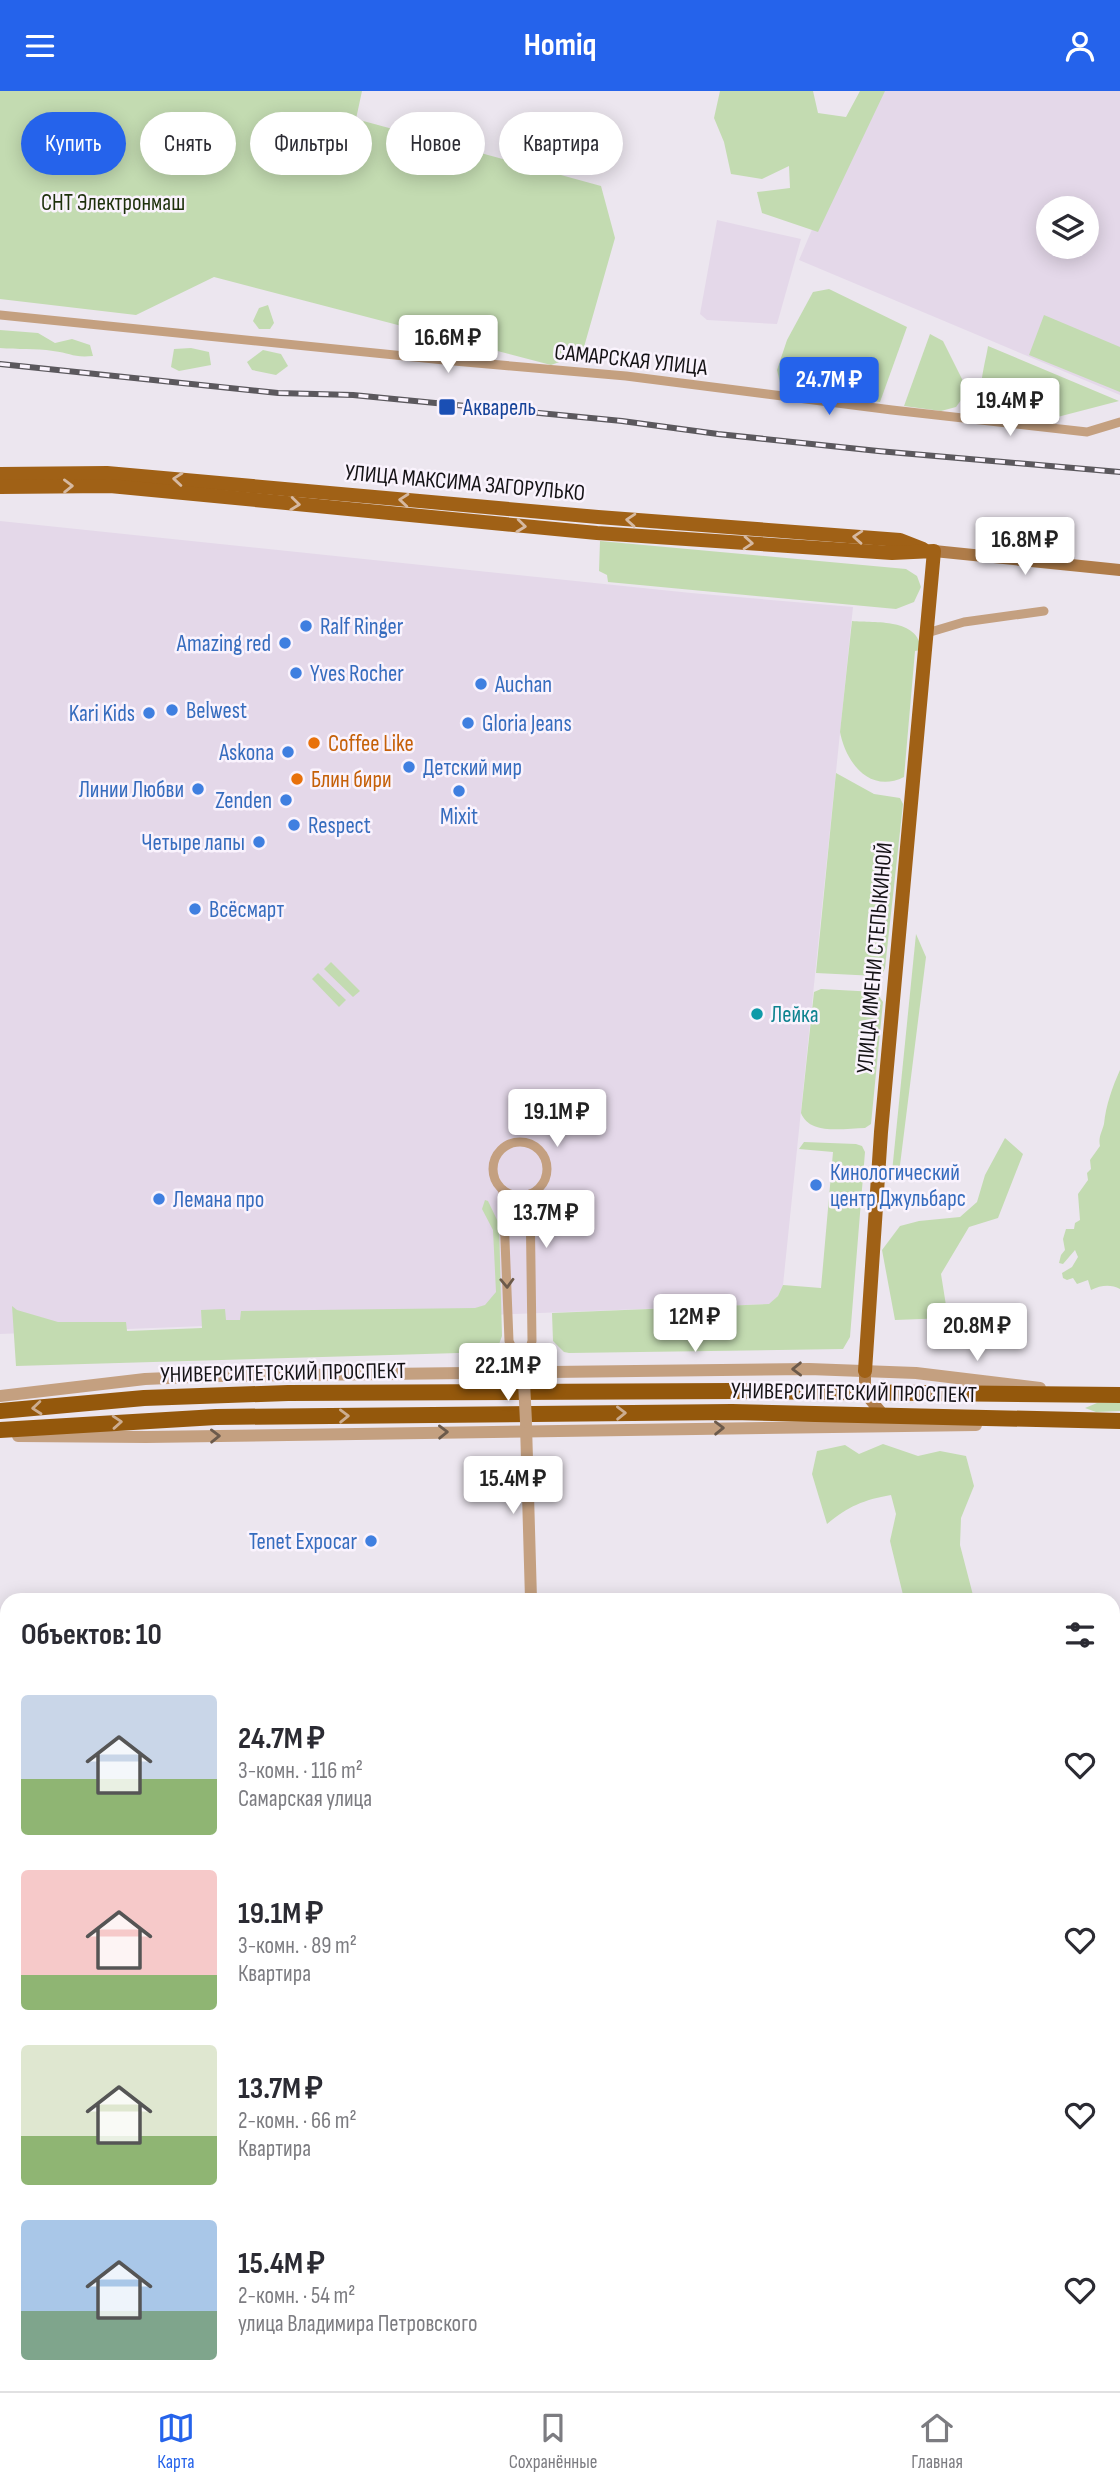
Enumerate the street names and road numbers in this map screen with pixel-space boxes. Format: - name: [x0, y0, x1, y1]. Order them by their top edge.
- street label: САМАРСКАЯ УЛИЦА: [553, 338, 709, 382]
- street label: УЛИЦА МАКСИМА ЗАГОРУЛЬКО: [344, 459, 586, 507]
- street label: УЛИЦА ИМЕНИ СТЕПЫКИНОЙ: [851, 841, 899, 1075]
- street label: УНИВЕРСИТЕТСКИЙ ПРОСПЕКТ: [160, 1357, 406, 1389]
- street label: УНИВЕРСИТЕТСКИЙ ПРОСПЕКТ: [731, 1377, 977, 1409]

